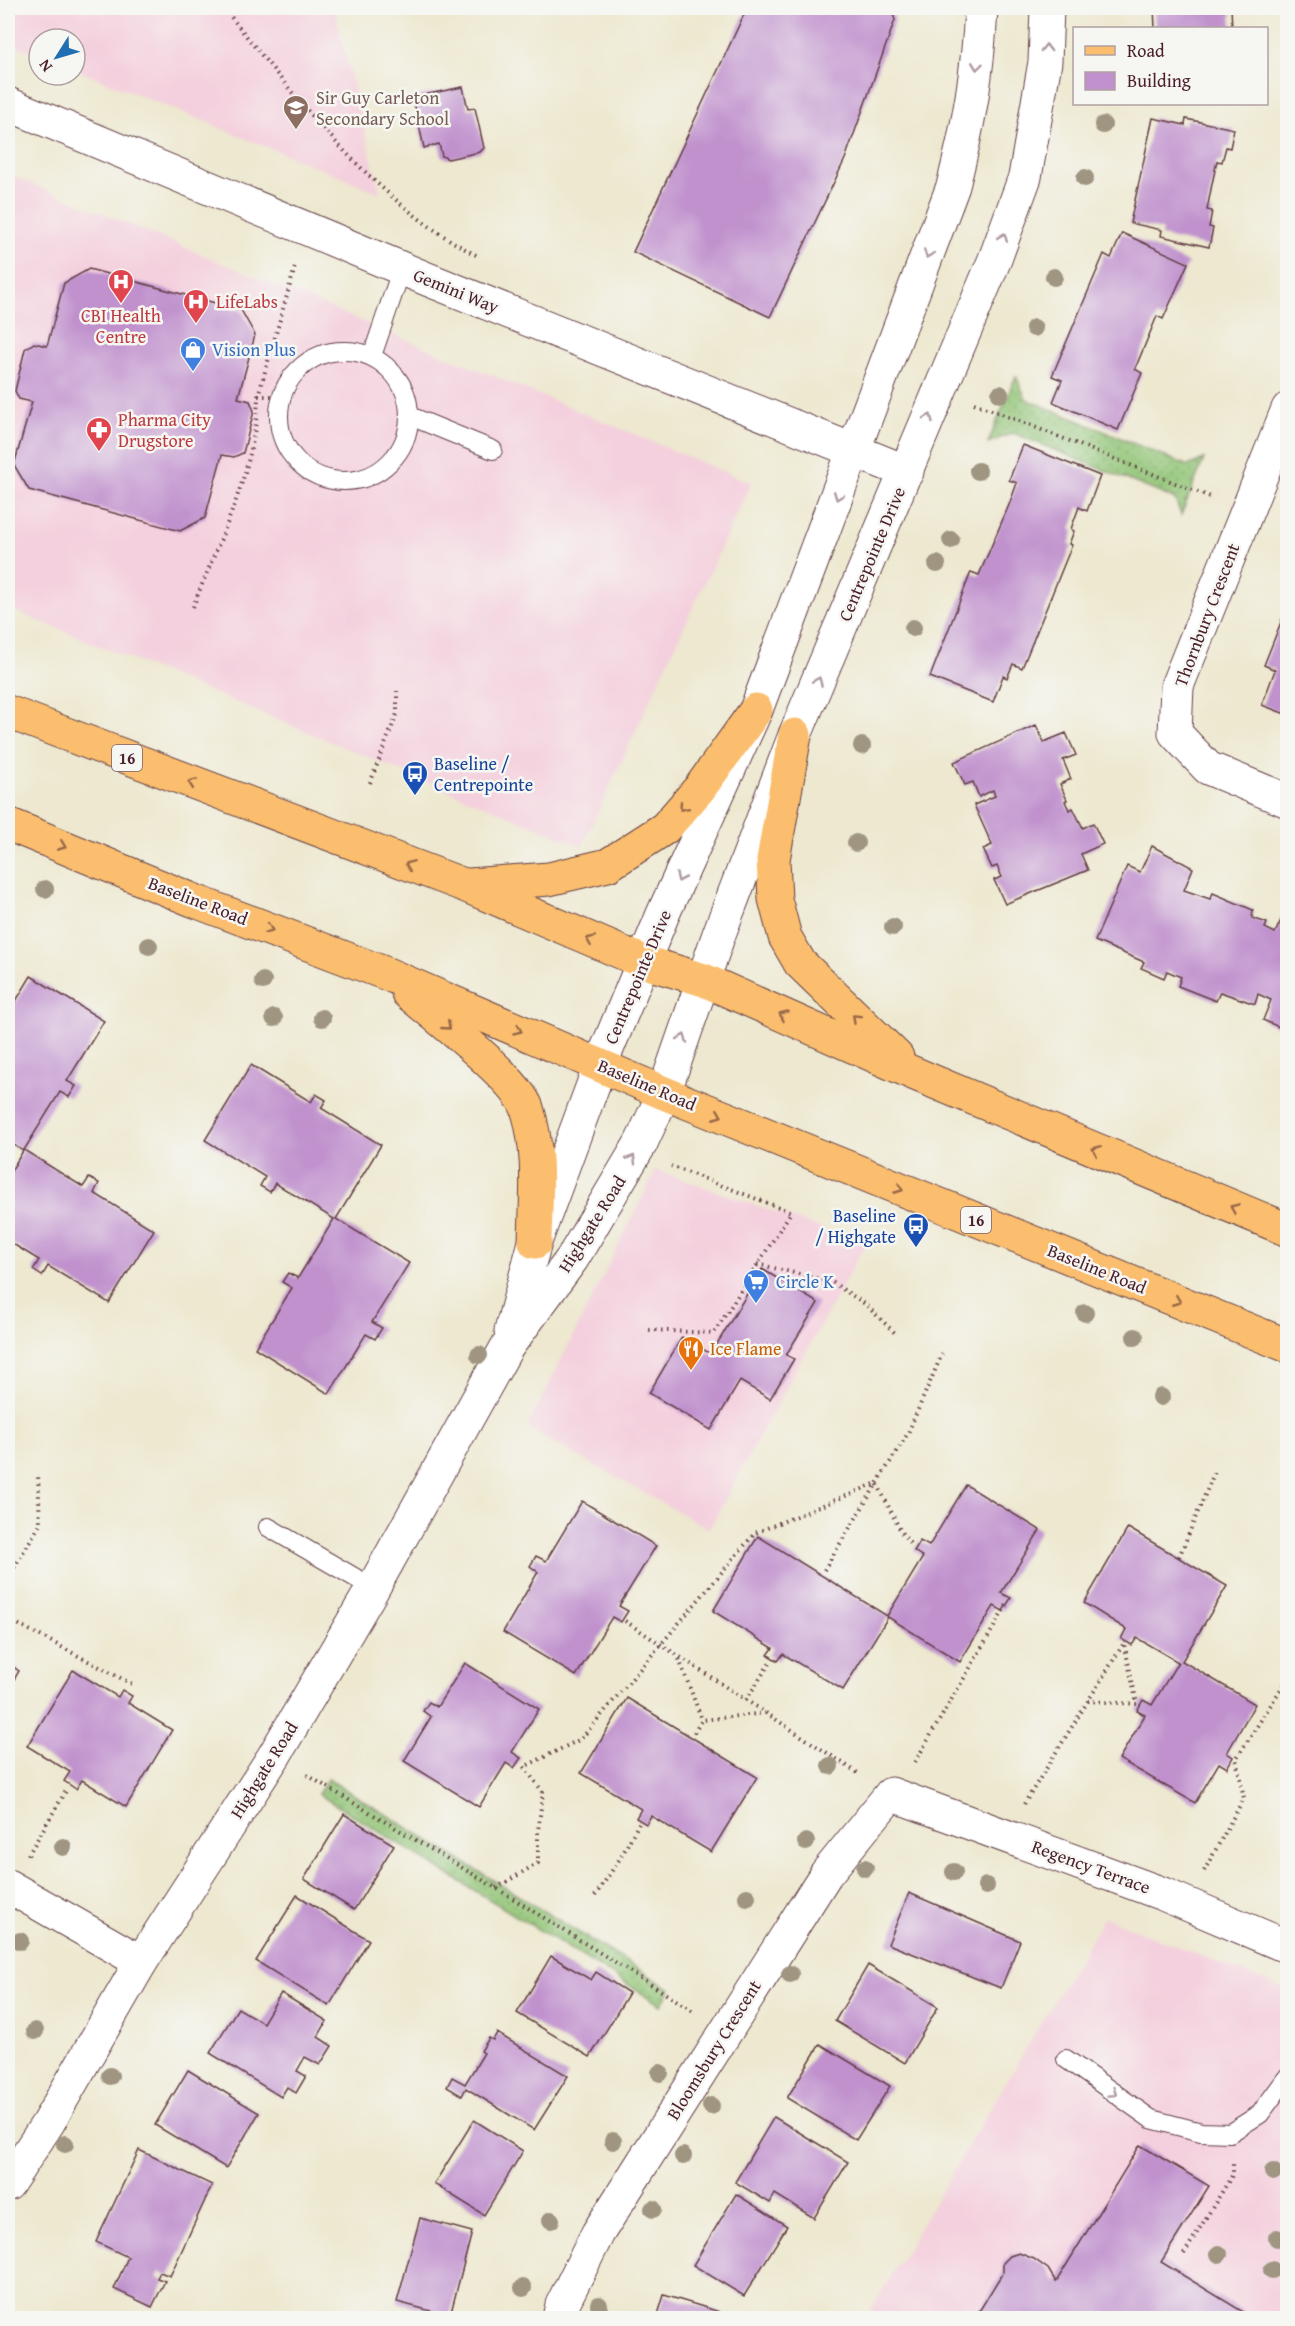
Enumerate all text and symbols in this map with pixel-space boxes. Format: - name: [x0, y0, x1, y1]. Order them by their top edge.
- north arrow: [27, 27, 87, 87]
- legend: [1073, 27, 1268, 105]
- text: Road: [1127, 37, 1165, 64]
- one-way arrow: [1039, 43, 1052, 52]
- text: N: [32, 54, 58, 78]
- one-way arrow: [971, 61, 984, 70]
- text: Building: [1127, 67, 1191, 94]
- place label: Sir Guy Carleton Secondary School: [316, 84, 449, 132]
- school or university icon: Sir Guy Carleton Secondary School: [281, 93, 311, 131]
- one-way arrow: [996, 232, 1008, 243]
- one-way arrow: [922, 248, 935, 258]
- street label: Gemini Way: [409, 261, 503, 320]
- hospital icon: CBI Health Centre: [106, 267, 136, 305]
- hospital icon: LifeLabs: [181, 287, 211, 325]
- place label: LifeLabs: [216, 288, 278, 315]
- place label: CBI Health Centre: [81, 302, 161, 350]
- shop icon: Vision Plus: [178, 335, 208, 373]
- place label: Vision Plus: [212, 336, 296, 363]
- place label: Pharma City Drugstore: [118, 406, 211, 454]
- one-way arrow: [922, 413, 934, 424]
- pharmacy icon: Pharma City Drugstore: [84, 415, 114, 453]
- street label: Centrepointe Drive: [831, 482, 912, 625]
- one-way arrow: [833, 489, 845, 500]
- street label: Thornbury Crescent: [1167, 539, 1247, 690]
- one-way arrow: [811, 676, 823, 687]
- road number: 16: [112, 745, 142, 771]
- place label: Baseline / Centrepointe: [434, 750, 533, 798]
- bus stop icon: Baseline / Centrepointe: [400, 759, 430, 797]
- one-way arrow: [187, 777, 198, 790]
- one-way arrow: [679, 800, 690, 811]
- one-way arrow: [55, 839, 66, 851]
- one-way arrow: [404, 860, 415, 872]
- street label: Baseline Road: [145, 869, 252, 932]
- one-way arrow: [675, 872, 687, 883]
- street label: Centrepointe Drive: [597, 905, 678, 1048]
- one-way arrow: [263, 922, 274, 935]
- one-way arrow: [585, 935, 596, 947]
- one-way arrow: [779, 1010, 790, 1022]
- one-way arrow: [853, 1014, 864, 1025]
- one-way arrow: [440, 1019, 450, 1030]
- one-way arrow: [512, 1022, 523, 1034]
- one-way arrow: [676, 1033, 689, 1044]
- street label: Baseline Road: [594, 1052, 701, 1118]
- one-way arrow: [712, 1108, 723, 1120]
- one-way arrow: [1091, 1145, 1102, 1157]
- one-way arrow: [624, 1155, 636, 1165]
- street label: Highgate Road: [551, 1170, 632, 1278]
- one-way arrow: [893, 1181, 904, 1194]
- place label: Baseline / Highgate: [815, 1202, 896, 1250]
- one-way arrow: [1229, 1203, 1240, 1215]
- road number: 16: [961, 1207, 991, 1233]
- bus stop icon: Baseline / Highgate: [901, 1211, 931, 1249]
- street label: Baseline Road: [1044, 1236, 1151, 1301]
- supermarket icon: Circle K: [741, 1267, 771, 1305]
- place label: Circle K: [776, 1268, 834, 1295]
- one-way arrow: [1171, 1294, 1182, 1306]
- restaurant icon: Ice Flame: [676, 1334, 706, 1372]
- place label: Ice Flame: [710, 1335, 781, 1362]
- street label: Highgate Road: [223, 1716, 304, 1824]
- street label: Regency Terrace: [1028, 1833, 1154, 1901]
- street label: Bloomsbury Crescent: [660, 1974, 768, 2125]
- one-way arrow: [1107, 2086, 1118, 2097]

